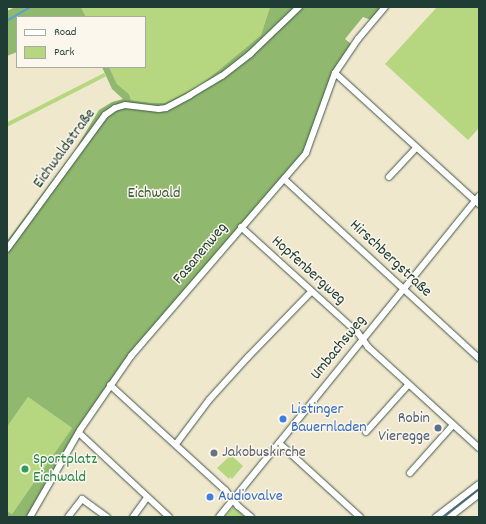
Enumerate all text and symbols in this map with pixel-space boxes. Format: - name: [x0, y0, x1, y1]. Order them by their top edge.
- legend: [16, 16, 146, 68]
- text: Road: [54, 24, 76, 41]
- text: Park: [54, 44, 74, 61]
- street label: Eichwaldstraße: [30, 105, 100, 193]
- park label: Eichwald: [127, 184, 181, 204]
- street label: Hirschbergstraße: [345, 216, 435, 302]
- street label: Fasanenweg: [170, 219, 232, 289]
- street label: Hopfenbergweg: [267, 232, 349, 310]
- street label: Umbachsweg: [307, 312, 371, 384]
- place label: Listinger Bauernladen: [291, 400, 367, 438]
- place label: Robin Vieregge: [378, 409, 430, 447]
- marker: Listinger Bauernladen: [278, 414, 288, 424]
- marker: Robin Vieregge: [433, 423, 443, 433]
- place label: Jakobuskirche: [222, 443, 306, 463]
- marker: Jakobuskirche: [209, 448, 219, 458]
- place label: Sportplatz Eichwald: [33, 450, 97, 488]
- marker: Sportplatz Eichwald: [20, 464, 30, 474]
- place label: Audiovalve: [218, 487, 283, 507]
- marker: Audiovalve: [205, 492, 215, 502]

